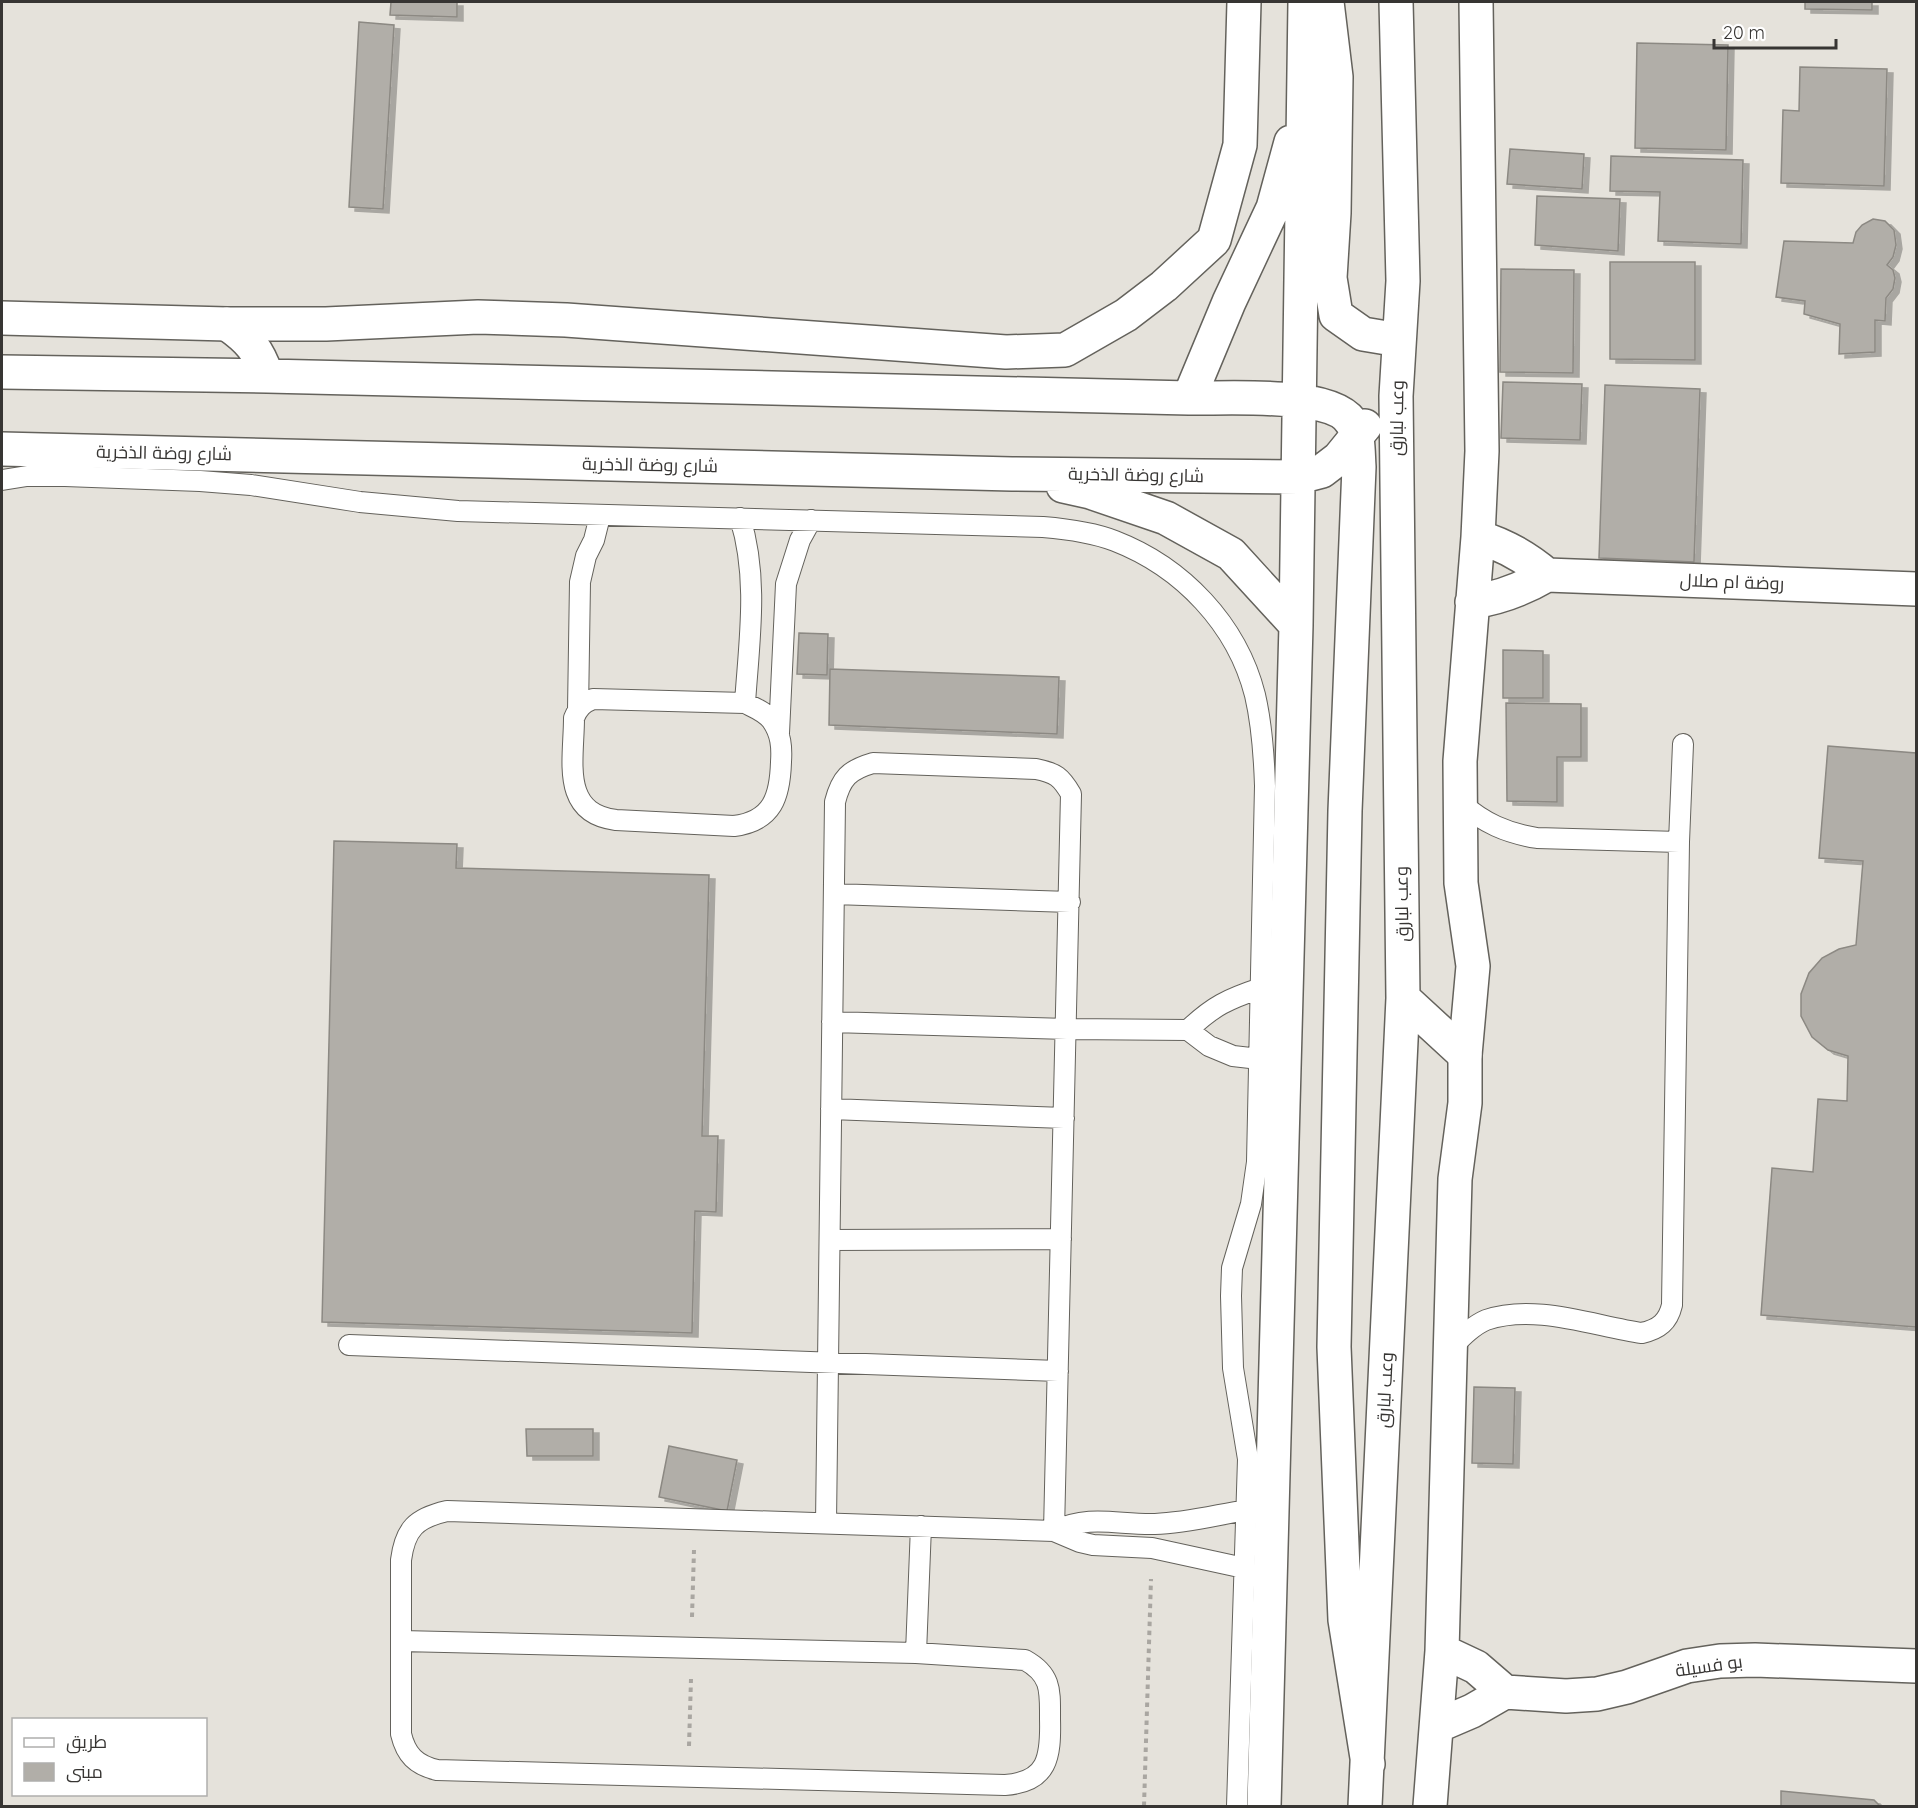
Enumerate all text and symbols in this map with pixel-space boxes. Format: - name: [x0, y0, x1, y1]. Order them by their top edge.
- scale bar: [1714, 12, 1836, 50]
- text: 20 m: [1723, 21, 1765, 44]
- street label: وعب لبارق: [1384, 380, 1410, 456]
- street label: شارع روضة الذخرية: [96, 440, 232, 466]
- street label: شارع روضة الذخرية: [582, 452, 718, 478]
- street label: شارع روضة الذخرية: [1068, 462, 1204, 488]
- street label: روضة ام صلال: [1679, 568, 1785, 596]
- street label: وعب لبارق: [1389, 866, 1415, 942]
- street label: وعب لبارق: [1371, 1351, 1399, 1429]
- street label: بو فسيلة: [1674, 1649, 1744, 1682]
- legend: [12, 1718, 207, 1796]
- text: طريق: [66, 1730, 107, 1754]
- text: مبنى: [66, 1760, 103, 1783]

